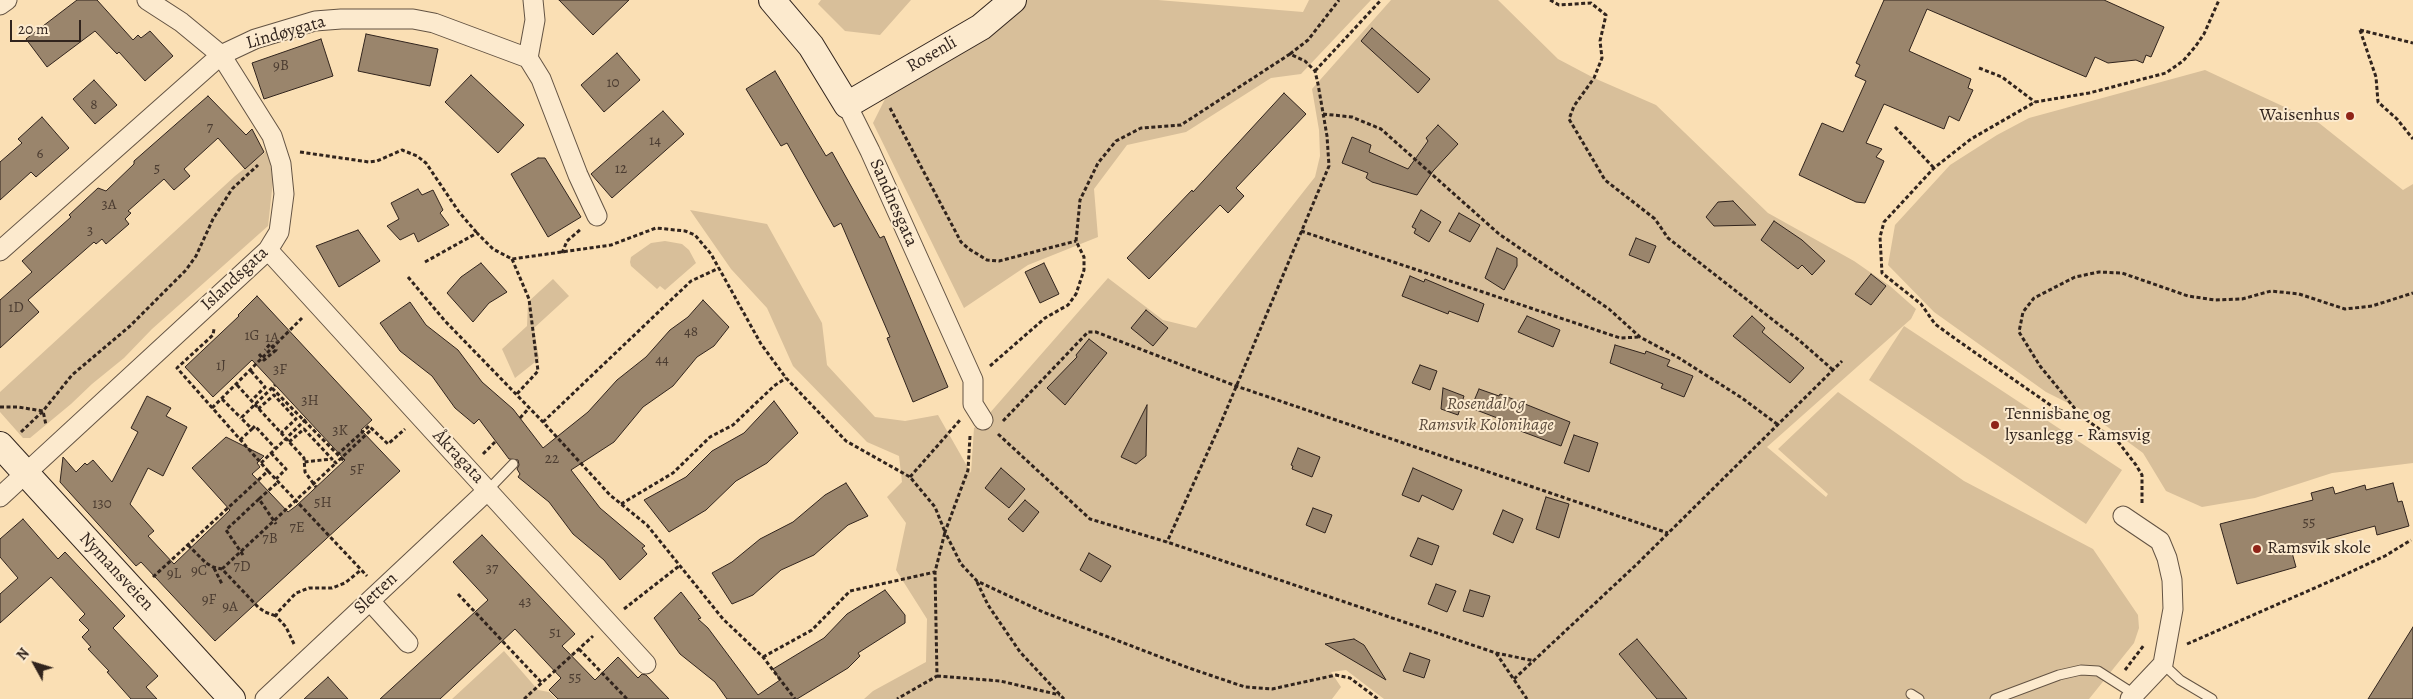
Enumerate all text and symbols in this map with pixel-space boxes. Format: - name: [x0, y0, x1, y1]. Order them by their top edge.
- scale bar: [12, 10, 84, 42]
- street label: Lindøygata: [244, 11, 328, 55]
- text: 20 m: [18, 19, 49, 39]
- street label: Rosenli: [903, 32, 961, 78]
- house number: 9B: [273, 57, 289, 75]
- house number: 10: [606, 74, 620, 92]
- house number: 8: [90, 96, 98, 114]
- place label: Waisenhus: [2259, 105, 2340, 127]
- marker: Waisenhus: [2344, 110, 2356, 122]
- house number: 7: [207, 119, 213, 137]
- house number: 14: [649, 132, 661, 150]
- house number: 6: [37, 145, 43, 163]
- street label: Sandnesgata: [864, 156, 922, 250]
- house number: 5: [154, 160, 160, 178]
- house number: 12: [615, 160, 627, 178]
- house number: 3A: [102, 196, 116, 214]
- house number: 3: [87, 222, 93, 240]
- street label: Islandsgata: [197, 242, 273, 316]
- house number: 1D: [8, 299, 24, 317]
- house number: 48: [684, 323, 698, 341]
- house number: 1G: [244, 327, 260, 345]
- house number: 1A: [265, 329, 279, 347]
- house number: 44: [655, 351, 669, 369]
- house number: 1J: [216, 357, 226, 375]
- house number: 3F: [273, 361, 287, 379]
- house number: 3H: [301, 392, 319, 410]
- park label: Rosendal og Ramsvik Kolonihage: [1418, 394, 1554, 436]
- place label: Tennisbane og lysanlegg - Ramsvig: [2005, 404, 2151, 446]
- marker: Tennisbane og lysanlegg - Ramsvig: [1989, 419, 2001, 431]
- house number: 3K: [332, 422, 348, 440]
- street label: Åkragata: [428, 426, 488, 488]
- house number: 22: [545, 450, 559, 468]
- house number: 5F: [350, 461, 364, 479]
- house number: 5H: [314, 494, 332, 512]
- house number: 130: [92, 495, 112, 513]
- house number: 55: [2303, 514, 2315, 532]
- house number: 7E: [289, 519, 305, 537]
- street label: Nymansveien: [74, 528, 158, 616]
- house number: 7B: [262, 530, 278, 548]
- place label: Ramsvik skole: [2267, 538, 2371, 560]
- marker: Ramsvik skole: [2251, 543, 2263, 555]
- house number: 7D: [234, 558, 250, 576]
- house number: 37: [486, 560, 498, 578]
- house number: 9C: [191, 562, 207, 580]
- house number: 9L: [167, 565, 181, 583]
- street label: Sletten: [350, 568, 402, 620]
- house number: 9F: [202, 591, 216, 609]
- house number: 43: [518, 593, 532, 611]
- house number: 9A: [222, 598, 238, 616]
- house number: 51: [549, 624, 561, 642]
- north arrow: [10, 639, 60, 689]
- text: N: [12, 644, 34, 664]
- house number: 55: [569, 669, 581, 687]

